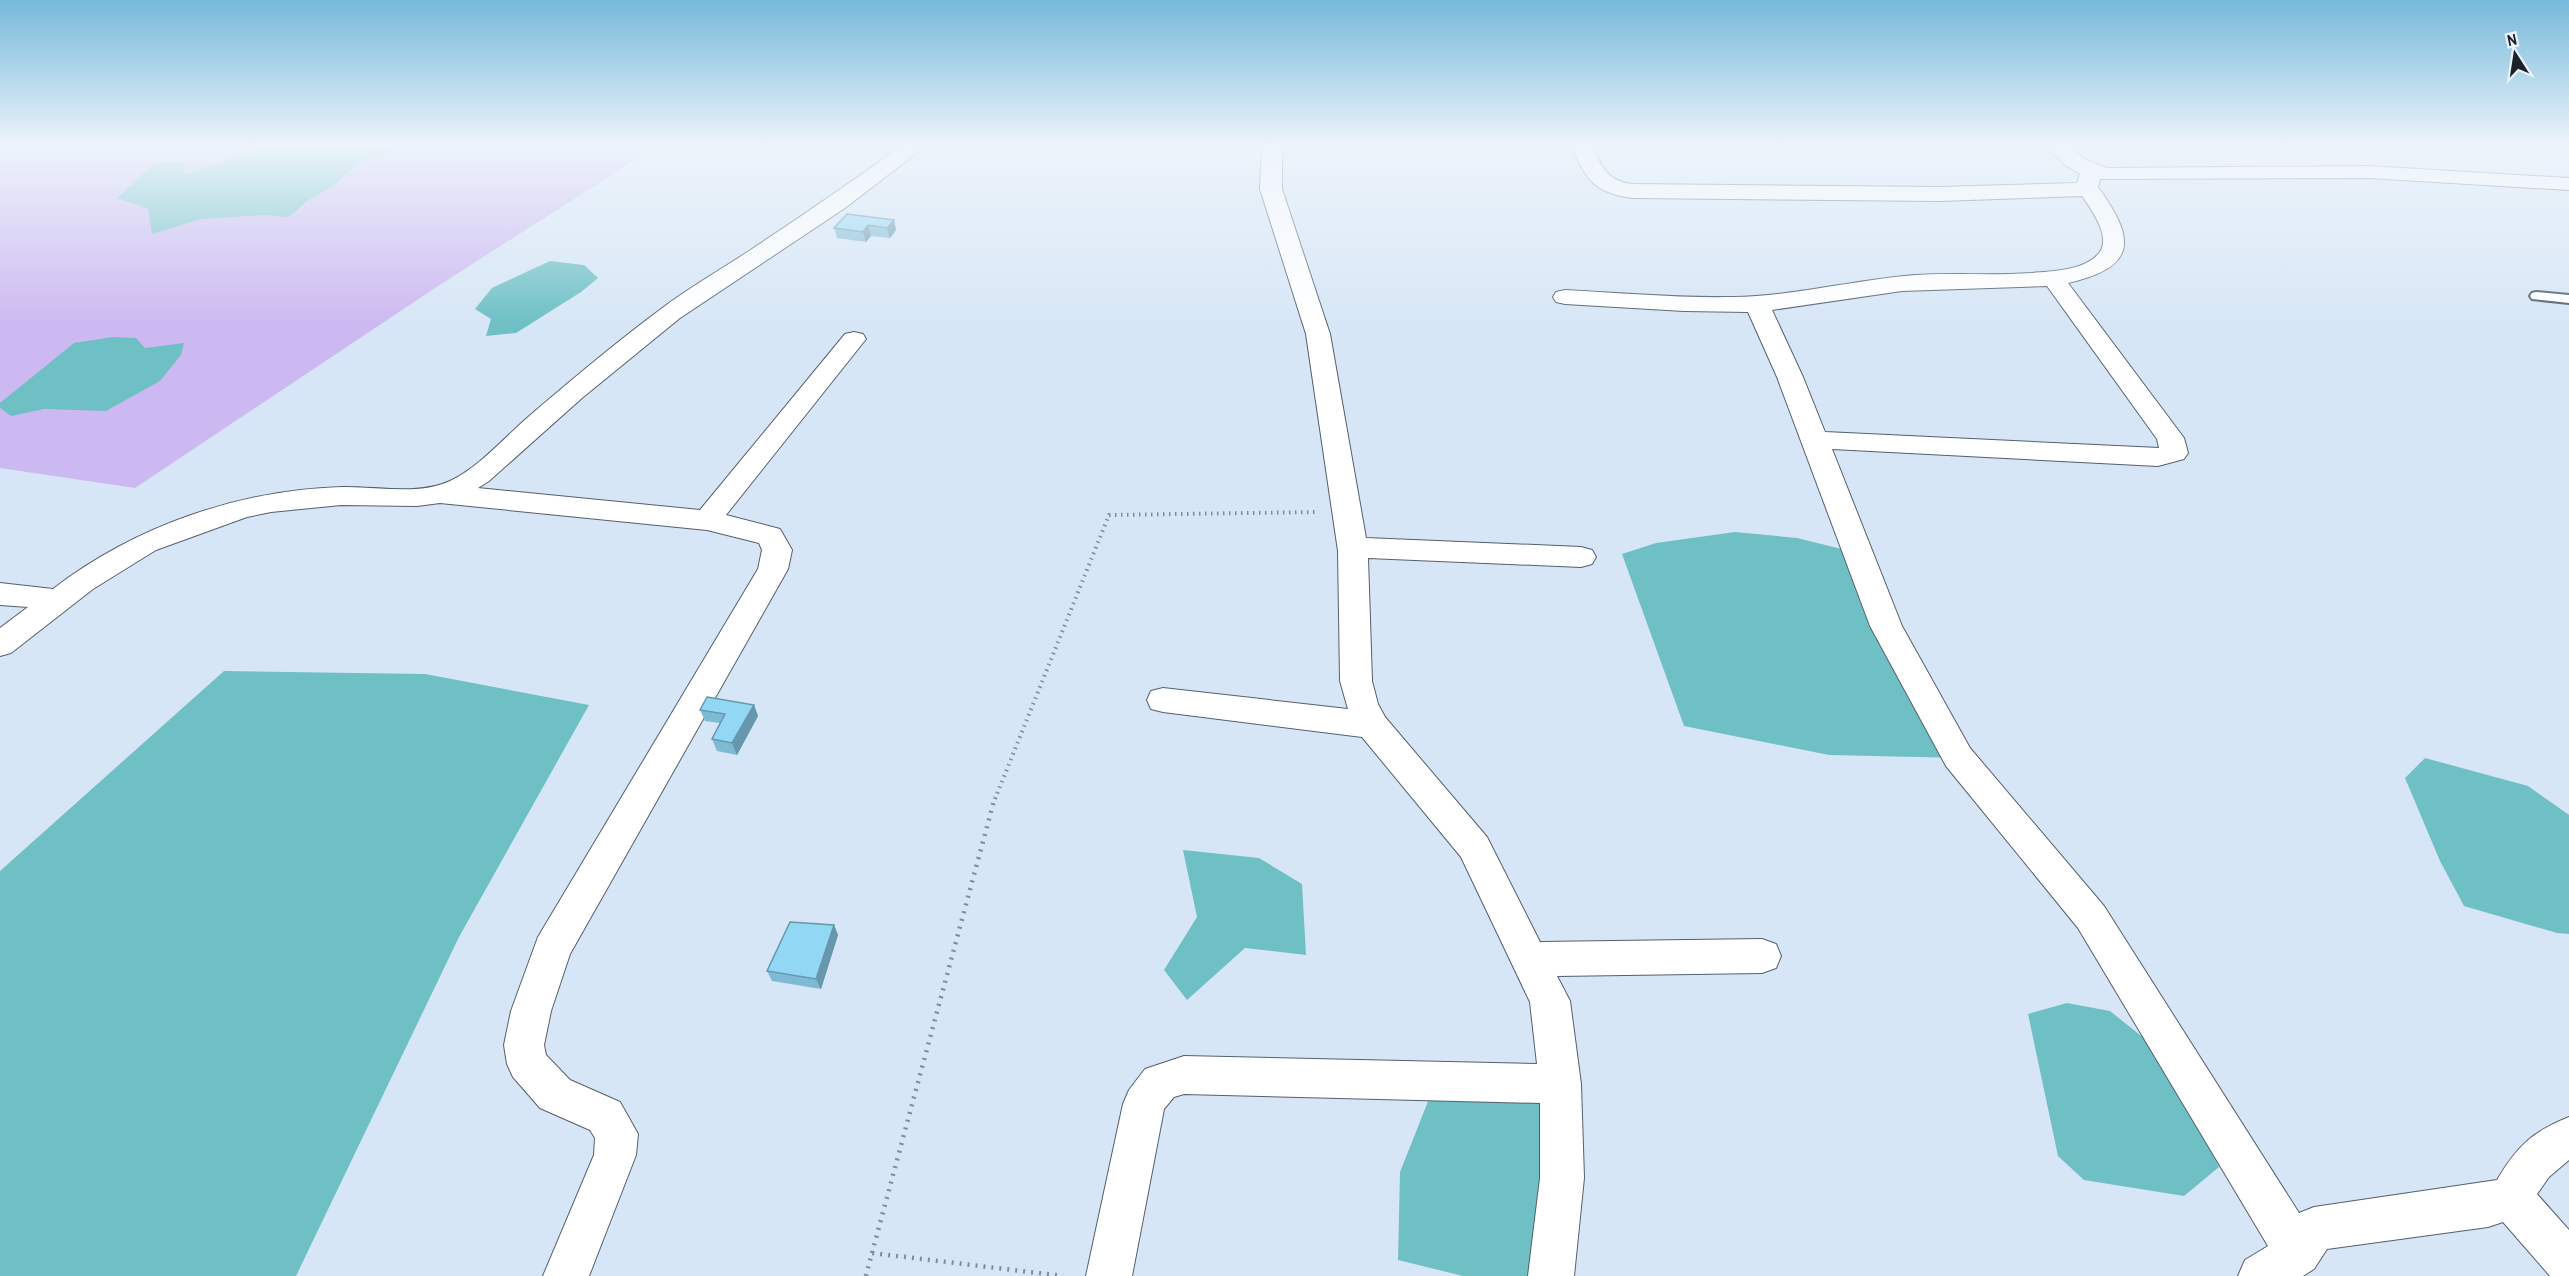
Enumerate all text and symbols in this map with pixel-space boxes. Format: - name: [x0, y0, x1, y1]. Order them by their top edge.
- north arrow: [2485, 24, 2545, 84]
- text: N: [2505, 28, 2519, 51]

